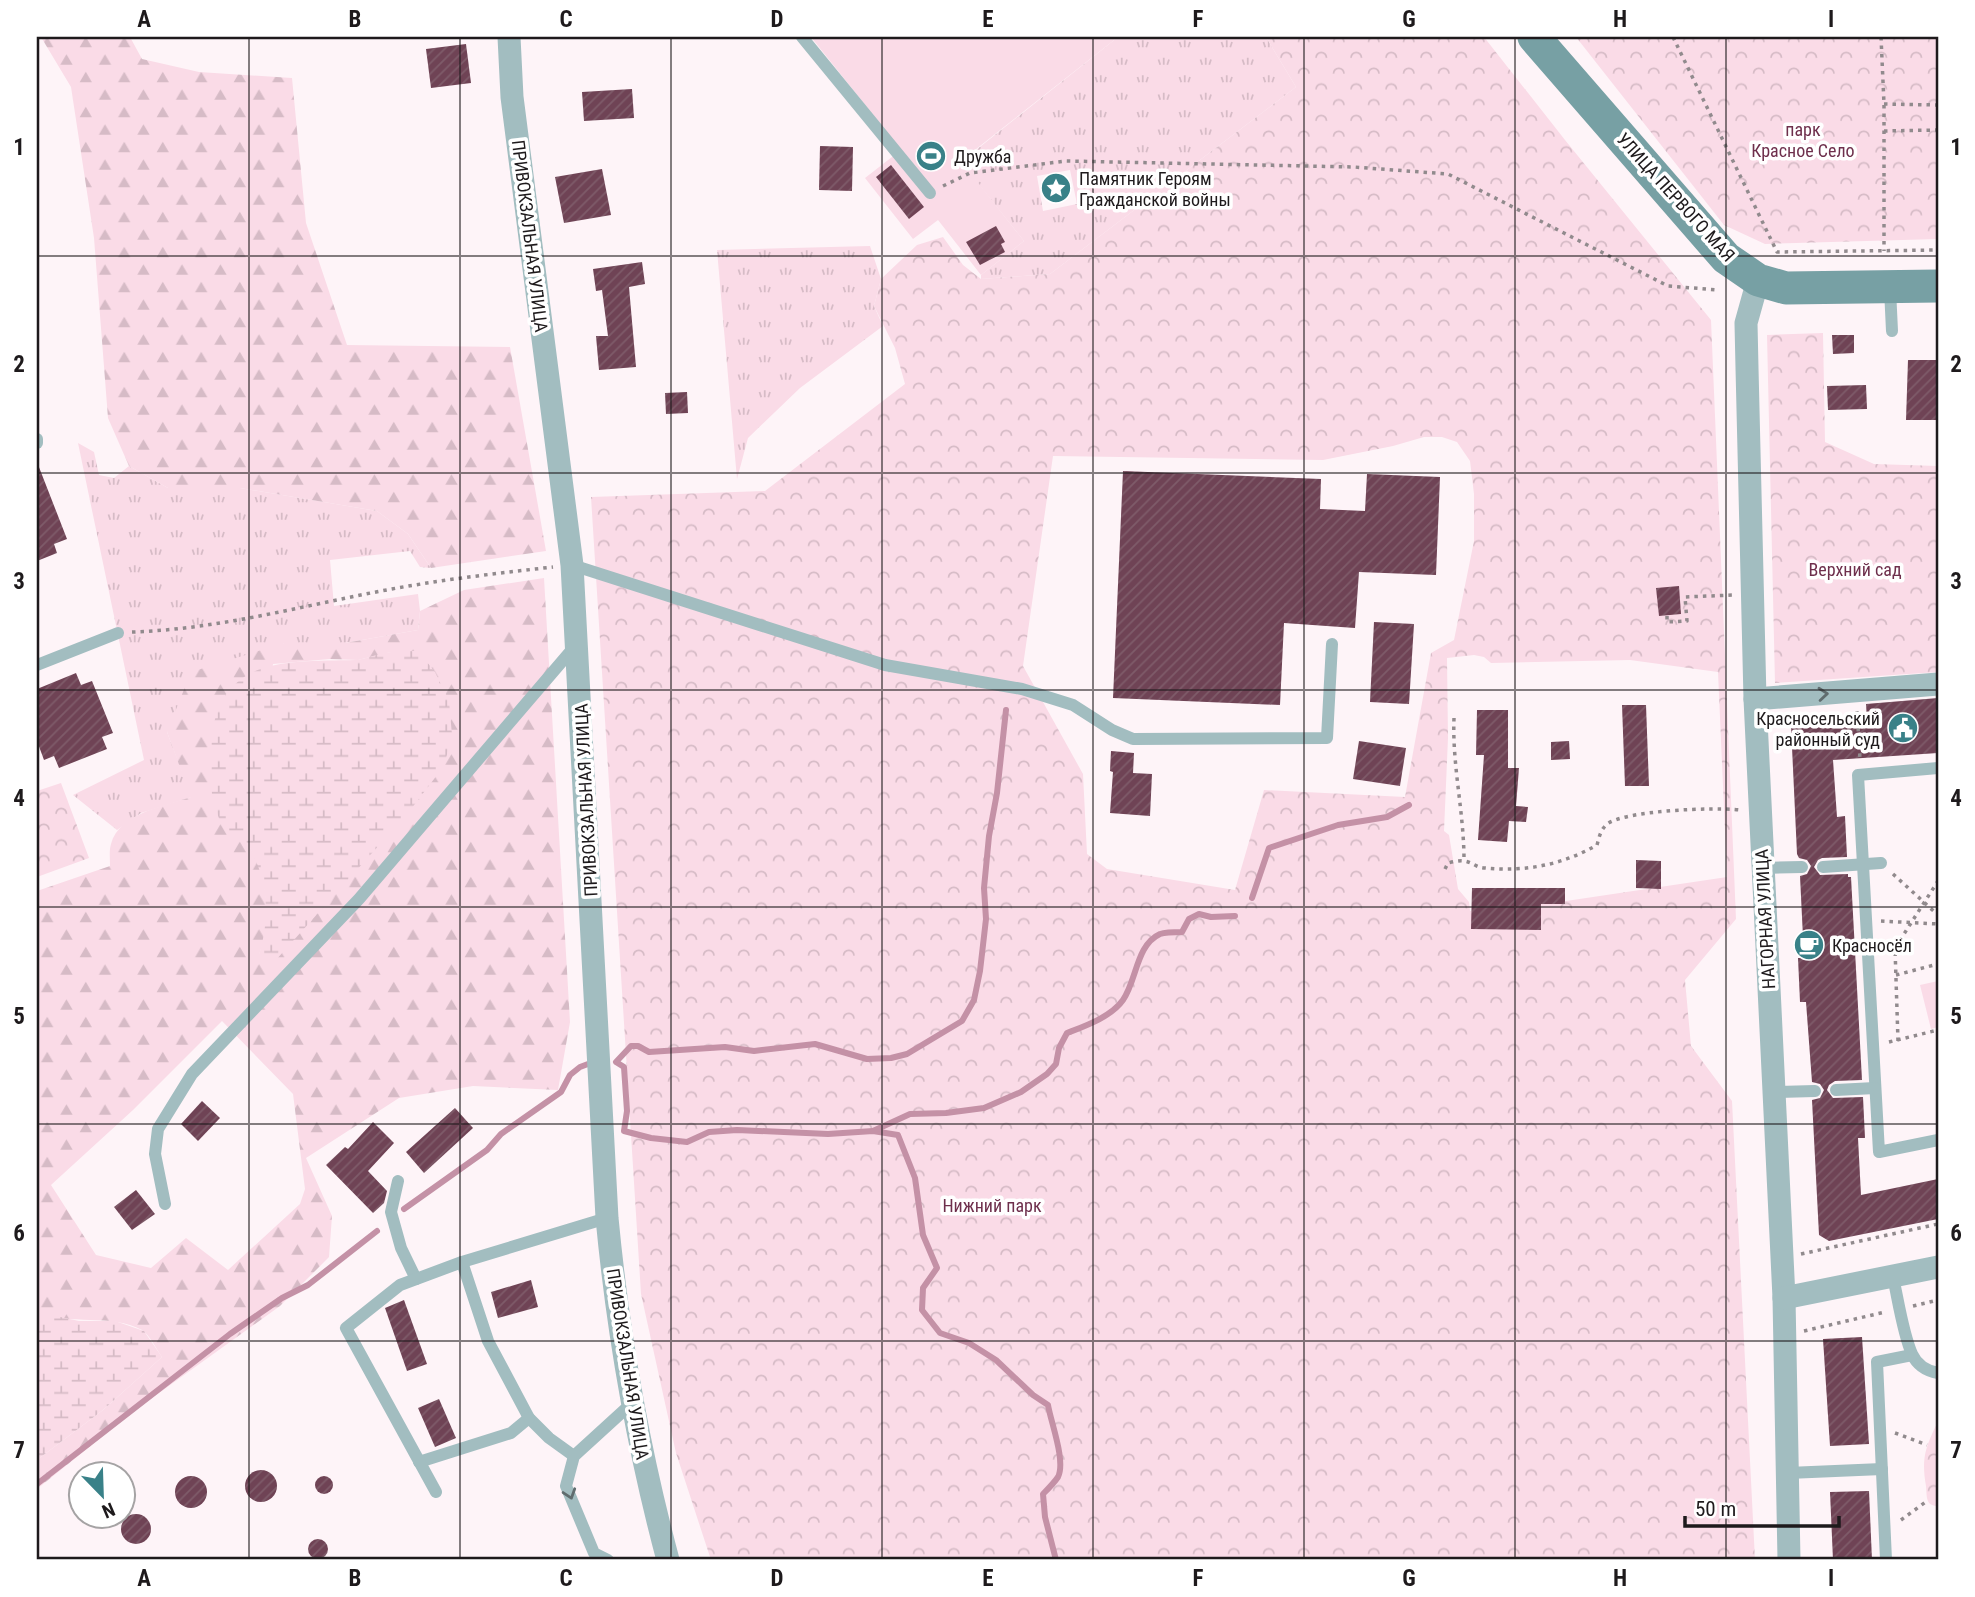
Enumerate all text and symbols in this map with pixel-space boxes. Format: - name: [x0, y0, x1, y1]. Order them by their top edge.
- text: A: [137, 6, 151, 33]
- text: B: [349, 6, 361, 33]
- text: C: [559, 6, 573, 33]
- text: D: [771, 6, 784, 33]
- text: E: [982, 6, 994, 33]
- text: F: [1193, 6, 1204, 33]
- text: G: [1402, 6, 1416, 33]
- text: H: [1613, 6, 1627, 33]
- text: I: [1828, 6, 1834, 33]
- park label: парк Красное Село: [1751, 119, 1855, 161]
- street label: УЛИЦА ПЕРВОГО МАЯ: [1613, 128, 1739, 266]
- text: 1: [13, 134, 25, 161]
- text: 1: [1950, 134, 1962, 161]
- street label: ПРИВОКЗАЛЬНАЯ УЛИЦА: [508, 139, 552, 334]
- sports icon: Дружба: [914, 139, 948, 173]
- place label: Дружба: [954, 146, 1011, 167]
- place label: Памятник Героям Гражданской войны: [1079, 168, 1231, 210]
- place icon: Памятник Героям Гражданской войны: [1039, 171, 1073, 205]
- text: 2: [13, 351, 25, 378]
- text: 2: [1950, 351, 1962, 378]
- park label: Верхний сад: [1808, 559, 1902, 580]
- text: 3: [13, 568, 25, 595]
- text: 3: [1950, 568, 1962, 595]
- one-way arrow: [1818, 687, 1829, 702]
- street label: ПРИВОКЗАЛЬНАЯ УЛИЦА: [570, 702, 602, 897]
- place label: Красносельский районный суд: [1756, 708, 1880, 750]
- public building icon: Красносельский районный суд: [1886, 711, 1920, 745]
- text: 4: [13, 785, 25, 812]
- text: 4: [1950, 785, 1962, 812]
- street label: НАГОРНАЯ УЛИЦА: [1751, 848, 1779, 990]
- cafe icon: Красносёл: [1792, 928, 1826, 962]
- place label: Красносёл: [1832, 935, 1912, 956]
- text: 5: [13, 1003, 25, 1030]
- text: 5: [1950, 1003, 1962, 1030]
- park label: Нижний парк: [942, 1195, 1042, 1216]
- text: 6: [13, 1220, 25, 1247]
- text: 6: [1950, 1220, 1962, 1247]
- street label: ПРИВОКЗАЛЬНАЯ УЛИЦА: [602, 1267, 654, 1462]
- text: 7: [13, 1437, 25, 1464]
- text: 7: [1950, 1437, 1962, 1464]
- north arrow: [66, 1460, 136, 1530]
- scale bar: [1685, 1485, 1839, 1529]
- one-way arrow: [562, 1488, 576, 1500]
- text: N: [99, 1497, 118, 1523]
- text: 50 m: [1695, 1497, 1736, 1521]
- text: A: [137, 1565, 151, 1592]
- text: B: [349, 1565, 361, 1592]
- text: C: [559, 1565, 573, 1592]
- text: D: [771, 1565, 784, 1592]
- text: E: [982, 1565, 994, 1592]
- text: F: [1193, 1565, 1204, 1592]
- text: G: [1402, 1565, 1416, 1592]
- text: H: [1613, 1565, 1627, 1592]
- text: I: [1828, 1565, 1834, 1592]

